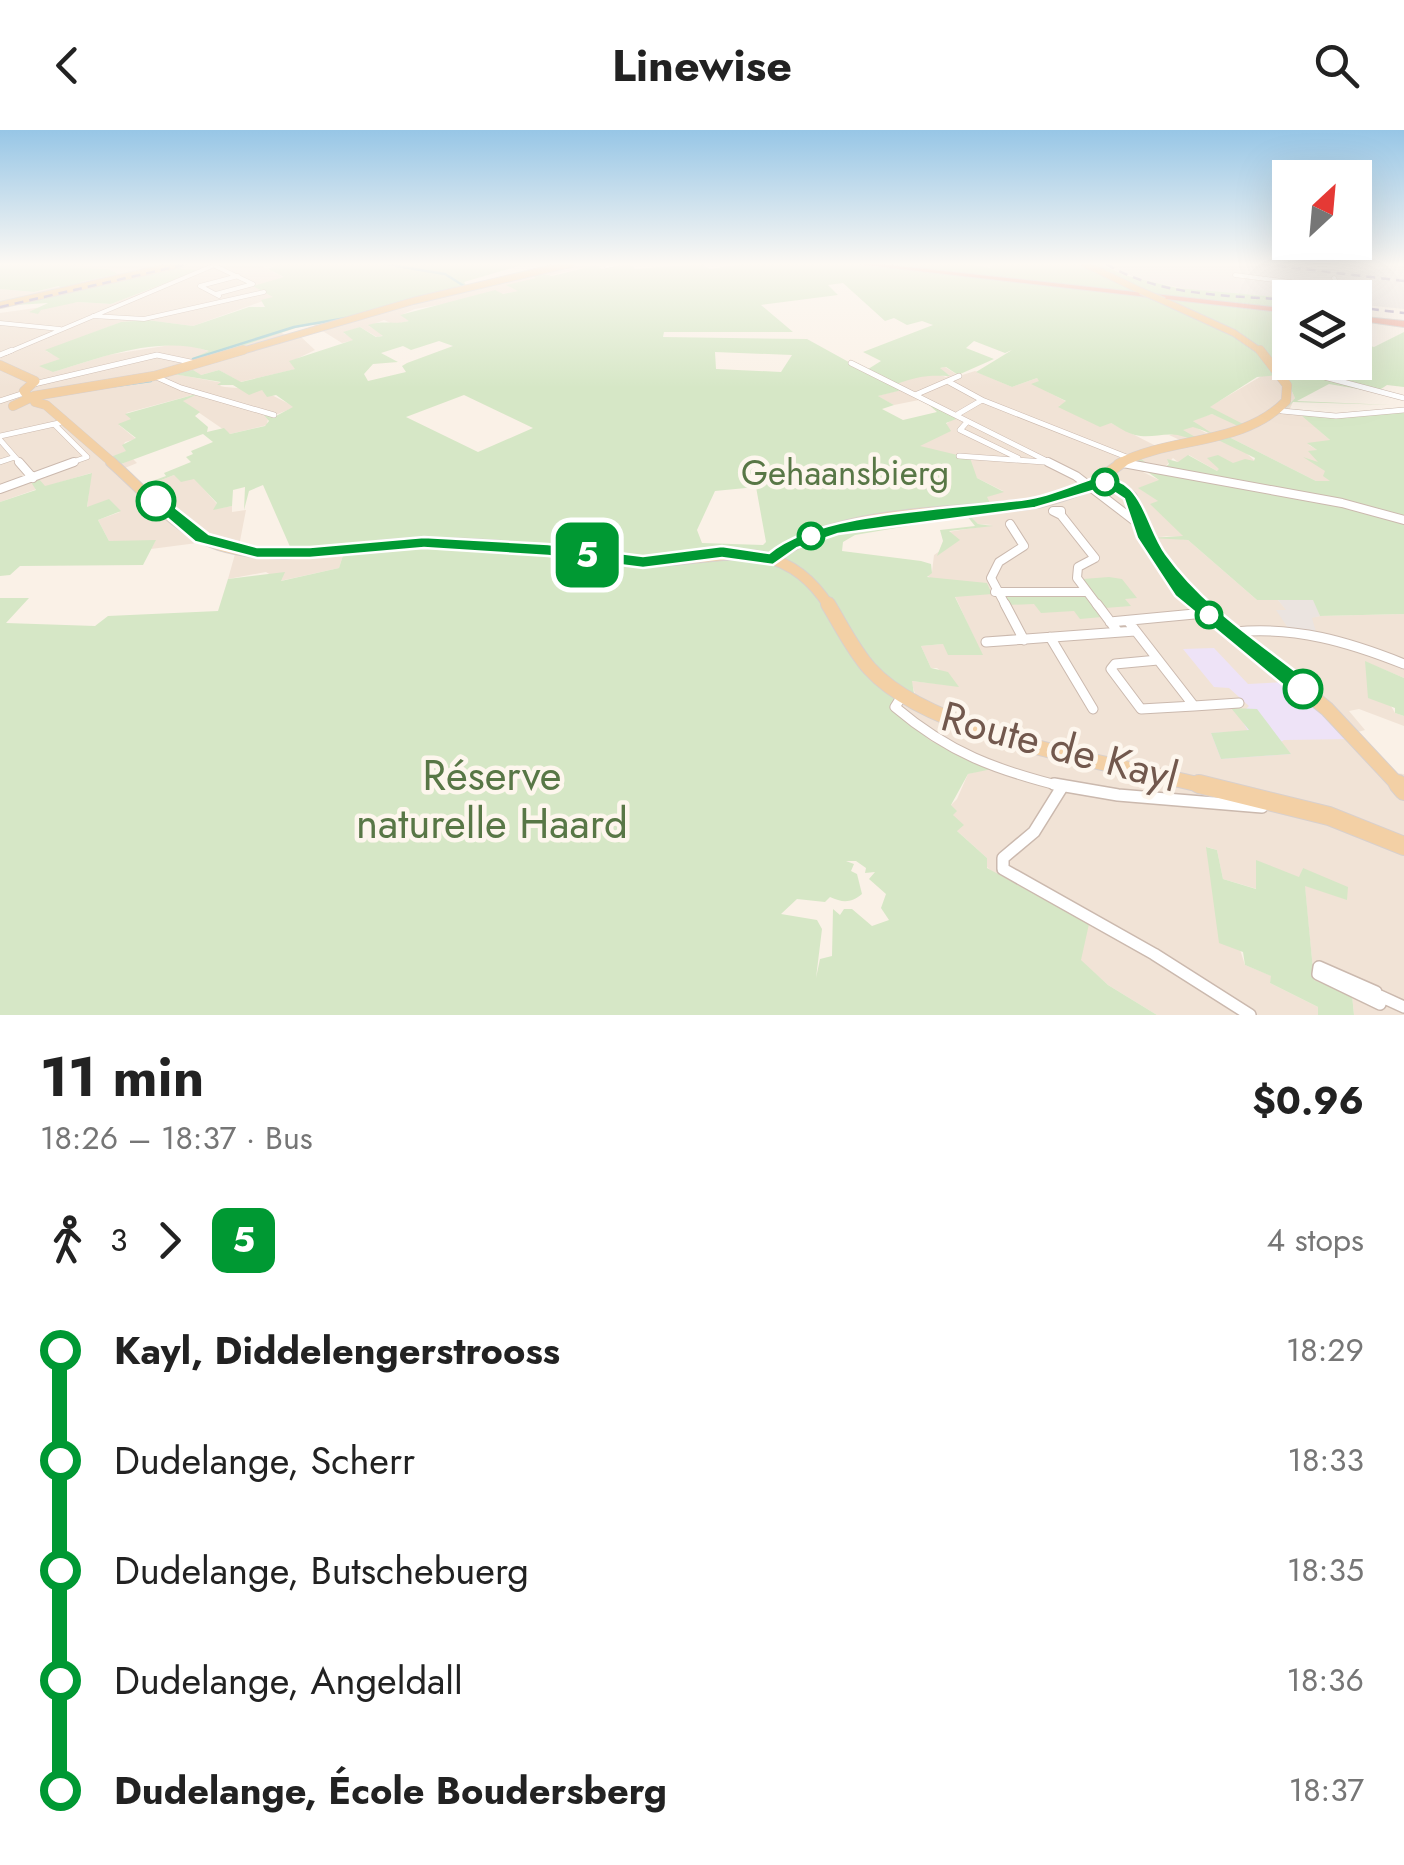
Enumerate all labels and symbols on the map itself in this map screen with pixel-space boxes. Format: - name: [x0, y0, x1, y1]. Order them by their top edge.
- north arrow: [1272, 160, 1372, 260]
- park label: Gehaansbierg: [741, 448, 949, 498]
- unlabelled marker: [1092, 469, 1118, 495]
- unlabelled marker: [137, 482, 175, 520]
- line badge: 5: [554, 522, 620, 588]
- unlabelled marker: [798, 523, 824, 549]
- unlabelled marker: [1196, 602, 1222, 628]
- unlabelled marker: [1284, 670, 1322, 708]
- street label: Route de Kayl: [935, 686, 1185, 807]
- park label: Réserve naturelle Haard: [356, 745, 628, 854]

